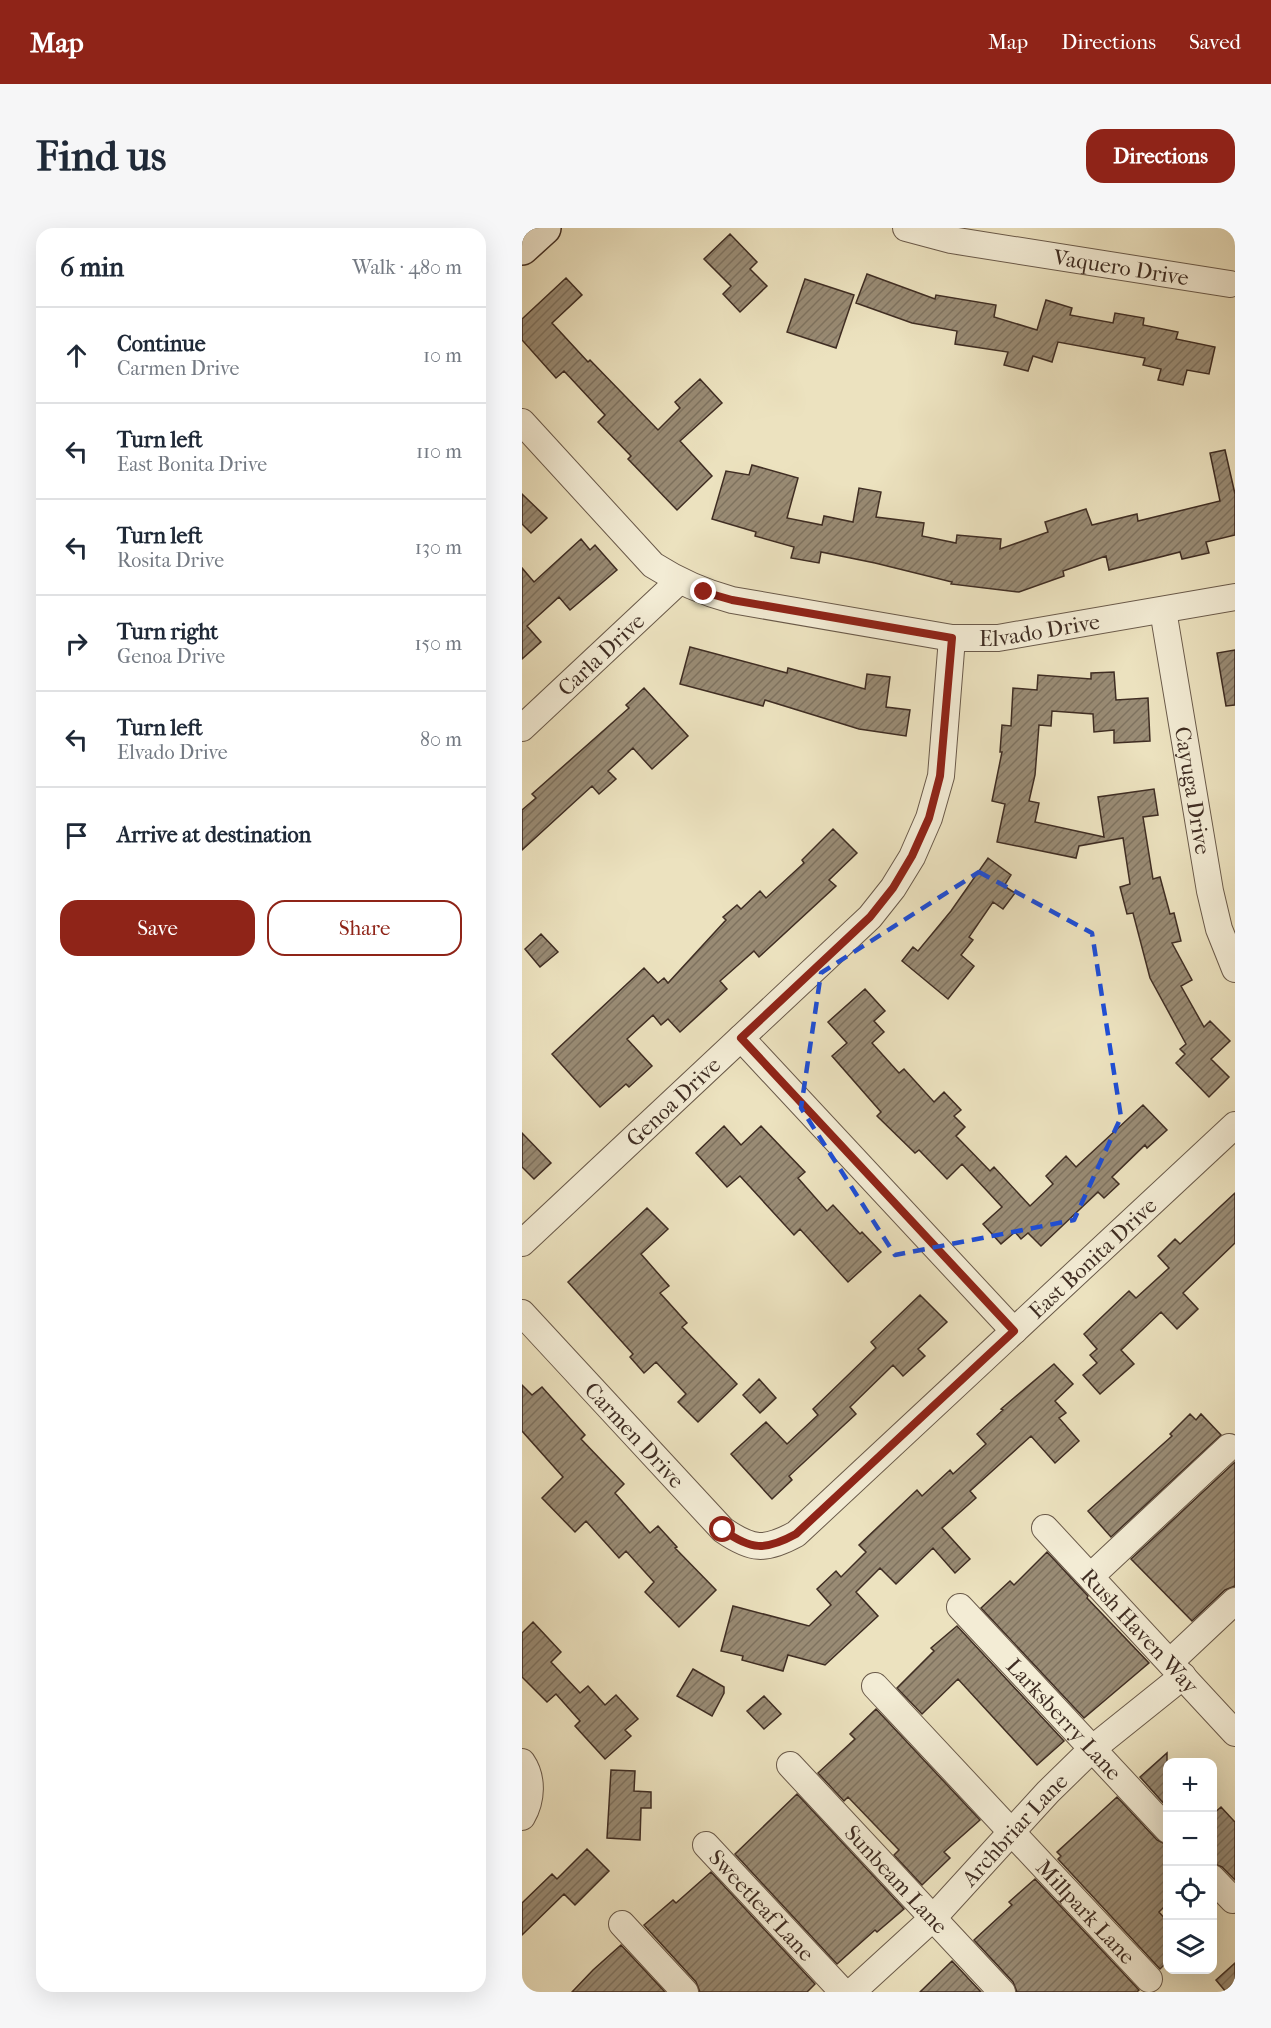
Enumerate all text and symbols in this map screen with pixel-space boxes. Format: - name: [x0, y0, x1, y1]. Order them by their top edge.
- text: Map: [30, 26, 84, 59]
- text: Map: [988, 30, 1028, 54]
- text: Directions: [1061, 30, 1156, 54]
- text: Saved: [1189, 30, 1241, 54]
- button: Directions: [1086, 129, 1235, 183]
- text: Find us: [36, 132, 166, 181]
- street label: Vaquero Drive: [1051, 244, 1191, 291]
- text: 6 min: [60, 252, 124, 283]
- text: Walk · 480 m: [352, 256, 462, 279]
- text: Continue: [117, 331, 206, 357]
- icon: ahead: [60, 339, 93, 372]
- text: 10 m: [423, 344, 462, 367]
- text: Carmen Drive: [117, 357, 239, 380]
- text: Turn left: [117, 427, 203, 453]
- icon: left: [60, 435, 93, 468]
- text: 110 m: [416, 440, 462, 463]
- text: East Bonita Drive: [117, 453, 267, 476]
- text: Turn left: [117, 523, 203, 549]
- icon: left: [60, 531, 93, 564]
- text: 130 m: [415, 536, 462, 559]
- text: Rosita Drive: [117, 549, 224, 572]
- route end: [690, 578, 716, 604]
- street label: Carla Drive: [553, 608, 650, 702]
- street label: Elvado Drive: [979, 609, 1102, 652]
- text: Turn right: [117, 619, 218, 645]
- icon: right: [60, 627, 93, 660]
- text: 150 m: [414, 632, 462, 655]
- text: Genoa Drive: [117, 645, 225, 668]
- text: Turn left: [117, 715, 203, 741]
- icon: left: [60, 723, 93, 756]
- street label: Cayuga Drive: [1169, 725, 1216, 857]
- text: 80 m: [420, 728, 462, 751]
- text: Elvado Drive: [117, 741, 228, 764]
- icon: arrive: [60, 819, 93, 852]
- text: Arrive at destination: [117, 822, 311, 848]
- button: Save: [60, 900, 255, 956]
- button: Share: [267, 900, 462, 956]
- street label: Genoa Drive: [621, 1052, 726, 1152]
- street label: East Bonita Drive: [1024, 1193, 1162, 1324]
- street label: Carmen Drive: [579, 1377, 689, 1494]
- route start: [709, 1516, 735, 1542]
- street label: Rush Haven Way: [1075, 1563, 1205, 1700]
- street label: Larksberry Lane: [1001, 1653, 1127, 1786]
- map controls: [1163, 1758, 1217, 1974]
- button: +: [1163, 1758, 1217, 1812]
- street label: Archbriar Lane: [956, 1768, 1073, 1893]
- button: −: [1163, 1812, 1217, 1866]
- street label: Sunbeam Lane: [839, 1820, 953, 1939]
- street label: Sweetleaf Lane: [703, 1845, 819, 1967]
- street label: Millpark Lane: [1030, 1855, 1140, 1970]
- button: locate: [1163, 1866, 1217, 1920]
- button: layers: [1163, 1920, 1217, 1974]

